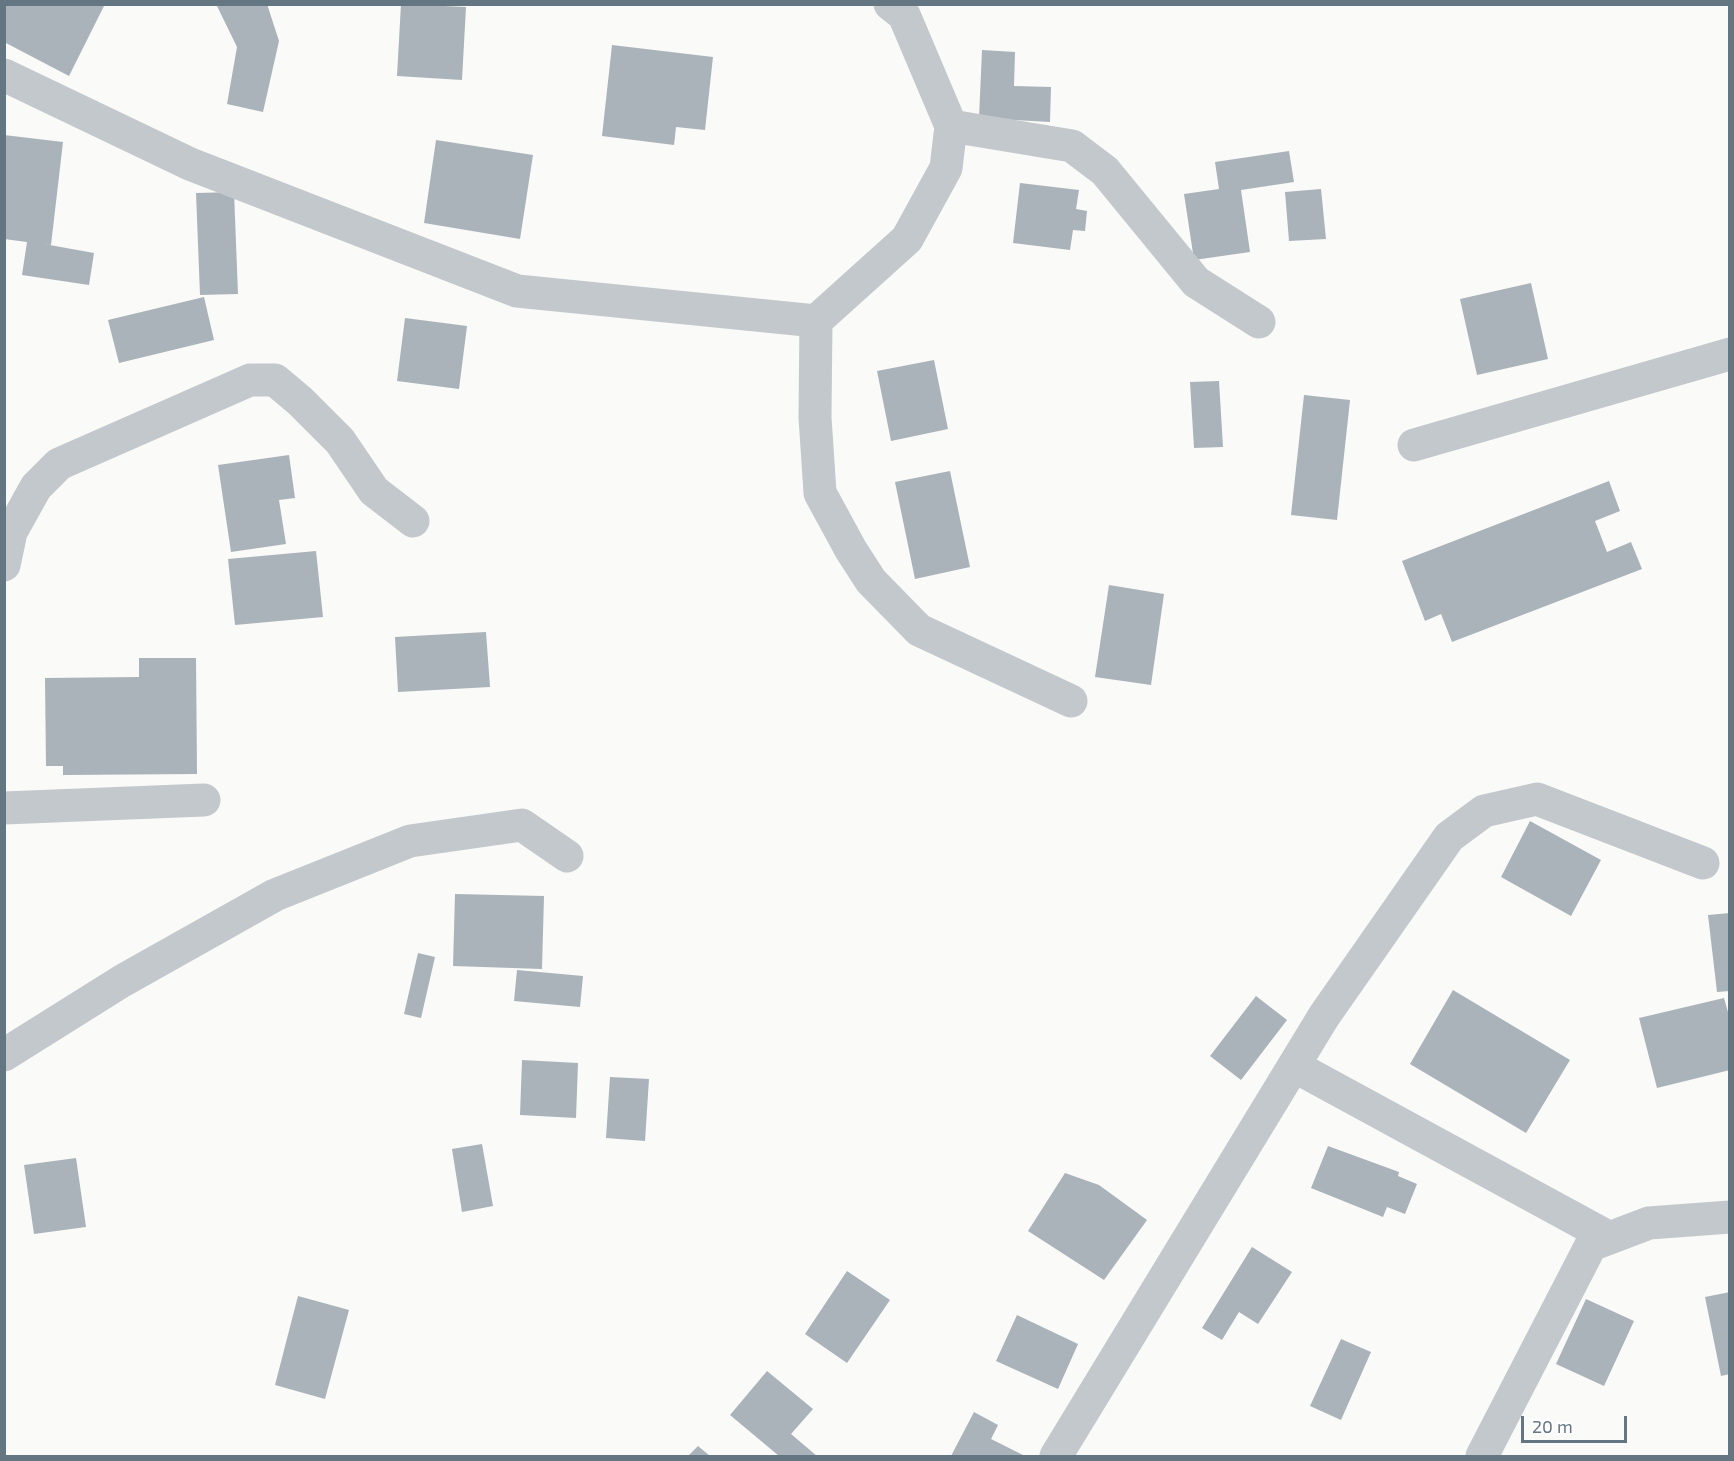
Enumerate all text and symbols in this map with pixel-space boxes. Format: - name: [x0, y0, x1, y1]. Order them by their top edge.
- scale bar: [1524, 1404, 1630, 1442]
- text: 20 m: [1532, 1415, 1573, 1437]

